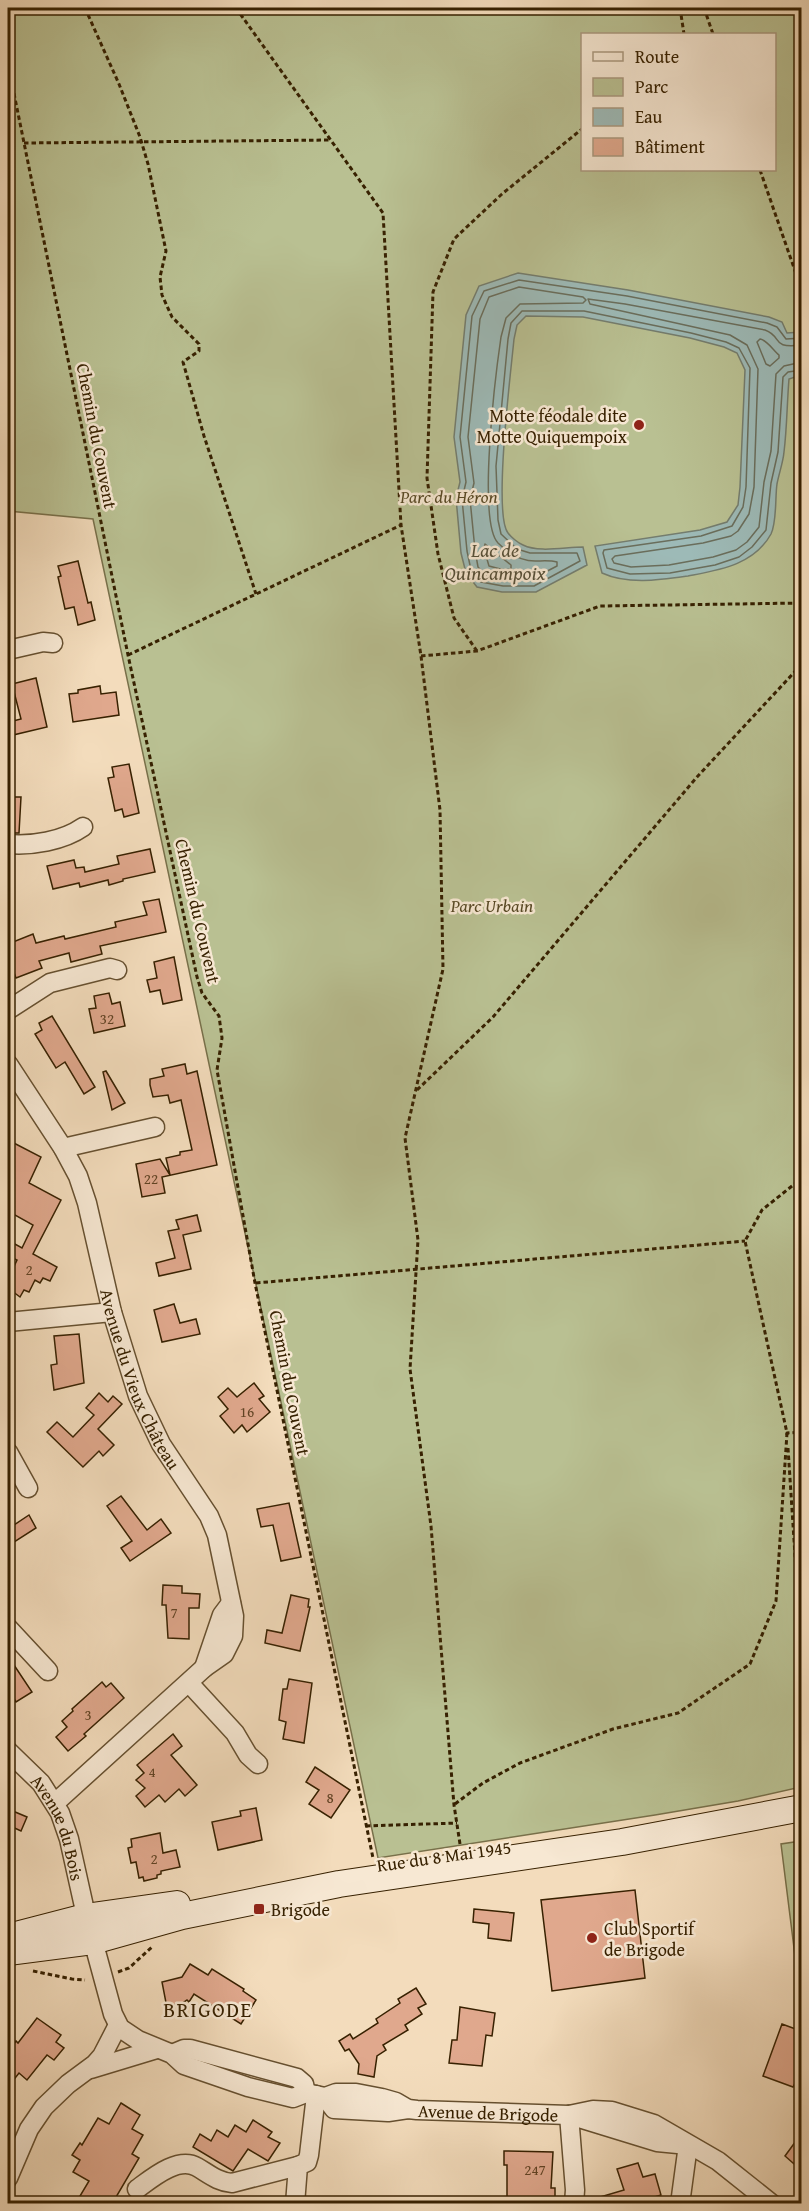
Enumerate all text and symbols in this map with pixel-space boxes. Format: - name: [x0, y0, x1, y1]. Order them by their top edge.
- legend: [581, 33, 776, 171]
- text: Route: [635, 43, 679, 70]
- text: Parc: [635, 73, 668, 100]
- text: Eau: [635, 103, 663, 130]
- text: Bâtiment: [635, 133, 705, 160]
- street label: Chemin du Couvent: [70, 361, 124, 512]
- place label: Motte féodale dite Motte Quiquempoix: [477, 402, 628, 450]
- marker: Motte féodale dite Motte Quiquempoix: [632, 418, 646, 432]
- park label: Parc du Héron: [399, 483, 498, 510]
- water label: Lac de Quincampoix: [445, 535, 546, 587]
- street label: Chemin du Couvent: [168, 836, 228, 987]
- park label: Parc Urbain: [450, 892, 533, 919]
- house number: 32: [100, 1008, 114, 1029]
- house number: 22: [144, 1168, 158, 1189]
- house number: 2: [25, 1259, 33, 1280]
- street label: Avenue du Vieux Château: [94, 1286, 188, 1475]
- street label: Chemin du Couvent: [263, 1308, 317, 1459]
- house number: 16: [240, 1401, 254, 1422]
- house number: 7: [170, 1602, 178, 1623]
- house number: 3: [84, 1704, 92, 1725]
- house number: 4: [148, 1761, 156, 1782]
- street label: Avenue du Bois: [25, 1767, 91, 1883]
- house number: 8: [326, 1787, 334, 1808]
- street label: Rue du 8 Mai 1945: [375, 1833, 513, 1879]
- house number: 2: [150, 1848, 158, 1869]
- place label: Brigode: [271, 1896, 330, 1923]
- marker: Brigode: [252, 1902, 266, 1916]
- place label: Club Sportif de Brigode: [604, 1915, 696, 1963]
- marker: Club Sportif de Brigode: [585, 1931, 599, 1945]
- district label: BRIGODE: [163, 1994, 253, 2025]
- street label: Avenue de Brigode: [418, 2097, 559, 2128]
- house number: 247: [524, 2159, 546, 2180]

